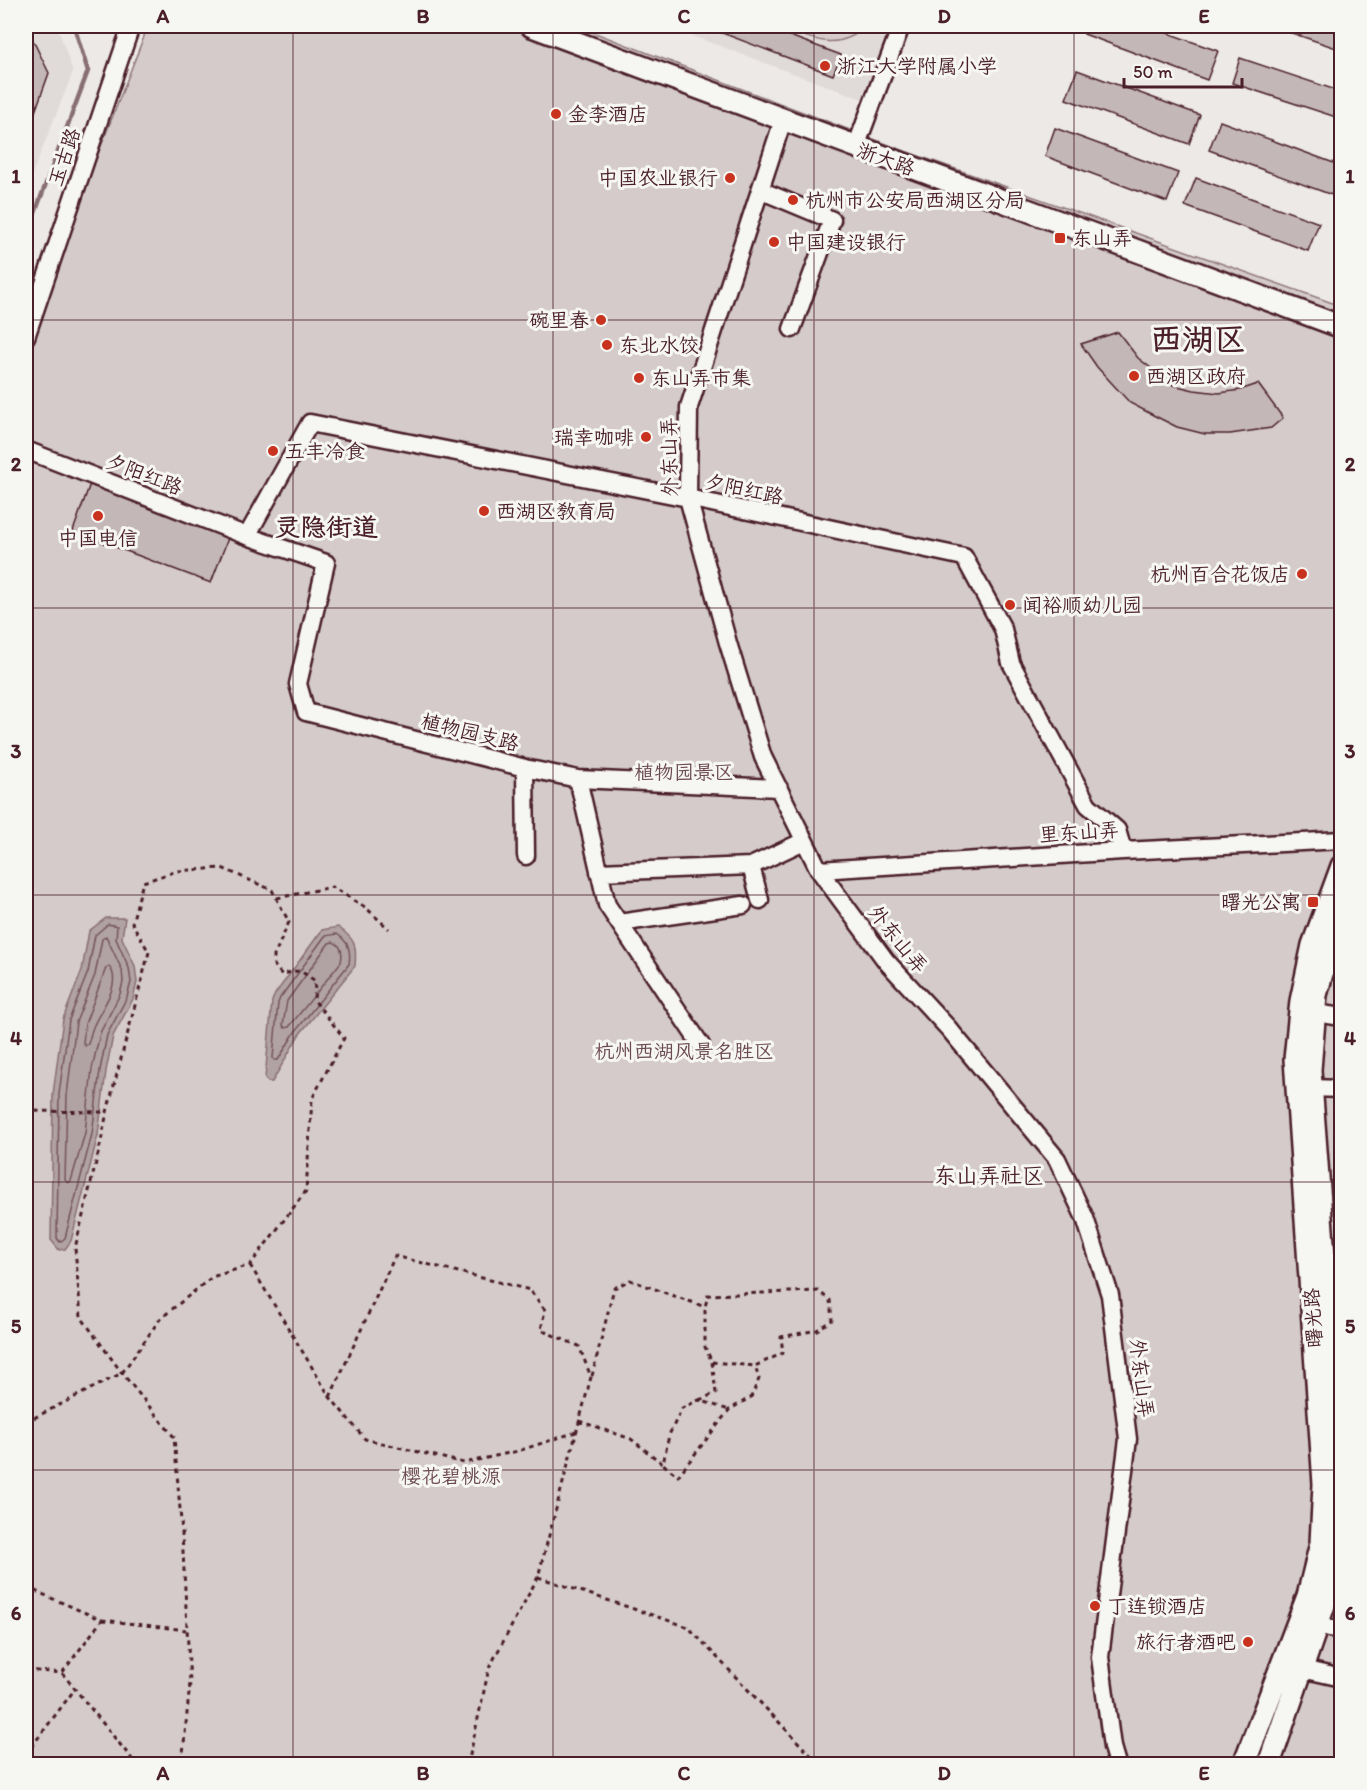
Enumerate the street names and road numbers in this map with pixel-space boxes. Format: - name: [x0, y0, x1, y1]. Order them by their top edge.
- street label: 玉古路: [43, 124, 85, 189]
- street label: 浙大路: [854, 137, 919, 181]
- street label: 外东山弄: [656, 417, 682, 497]
- street label: 夕阳红路: [102, 448, 187, 500]
- street label: 夕阳红路: [702, 469, 787, 509]
- street label: 植物园支路: [419, 708, 522, 756]
- street label: 里东山弄: [1038, 817, 1120, 847]
- street label: 外东山弄: [864, 900, 932, 978]
- street label: 曙光路: [1299, 1286, 1327, 1349]
- street label: 外东山弄: [1125, 1337, 1159, 1419]

